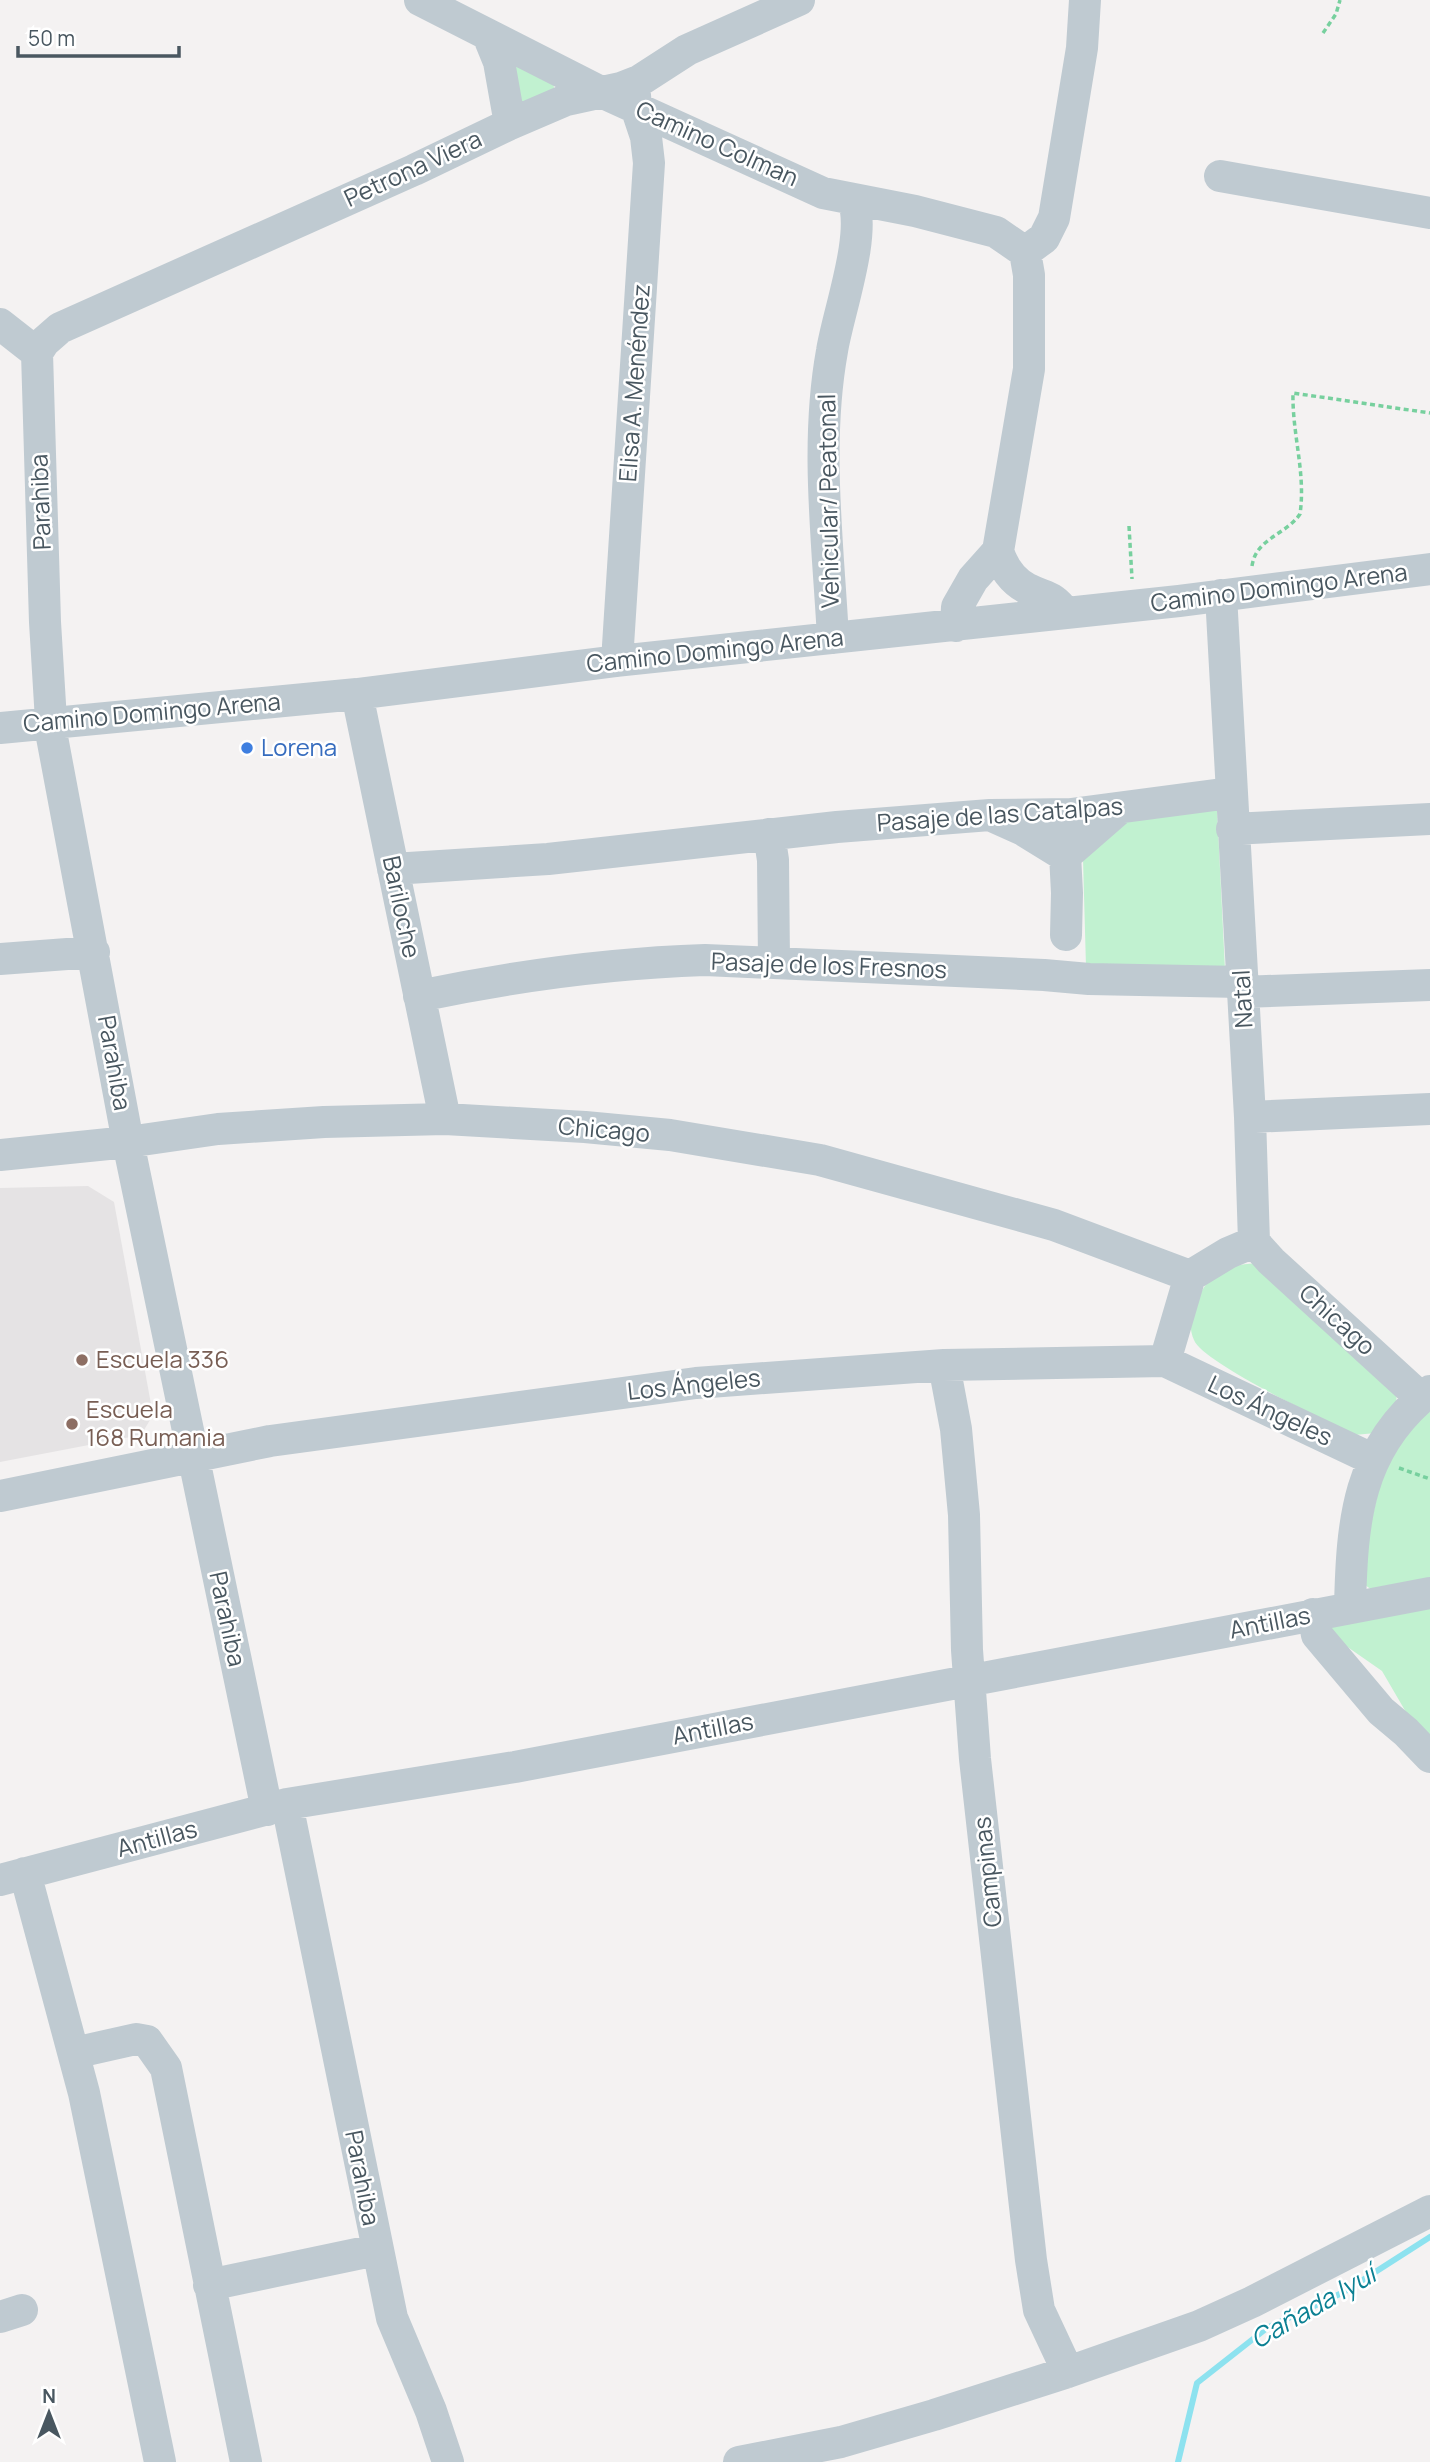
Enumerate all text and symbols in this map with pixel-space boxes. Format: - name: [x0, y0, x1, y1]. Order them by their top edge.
- scale bar: [18, 14, 178, 58]
- text: 50 m: [28, 24, 75, 52]
- street label: Camino Colman: [631, 92, 804, 193]
- street label: Petrona Viera: [338, 121, 486, 214]
- street label: Elisa A. Menéndez: [610, 283, 657, 483]
- street label: Vehicular/ Peatonal: [809, 394, 846, 608]
- street label: Parahiba: [21, 453, 58, 551]
- street label: Camino Domingo Arena: [1149, 554, 1409, 619]
- street label: Camino Domingo Arena: [585, 620, 845, 679]
- street label: Camino Domingo Arena: [22, 684, 282, 739]
- place label: Lorena: [261, 730, 337, 763]
- marker: Lorena: [239, 740, 255, 756]
- street label: Pasaje de las Catalpas: [876, 788, 1124, 839]
- street label: Bariloche: [376, 853, 429, 961]
- street label: Pasaje de los Fresnos: [710, 944, 948, 985]
- street label: Natal: [1223, 969, 1260, 1029]
- street label: Parahiba: [91, 1013, 140, 1113]
- street label: Chicago: [557, 1108, 651, 1149]
- street label: Chicago: [1293, 1276, 1383, 1362]
- place label: Escuela 336: [96, 1342, 229, 1375]
- marker: Escuela 336: [74, 1352, 90, 1368]
- street label: Los Ángeles: [626, 1360, 762, 1407]
- street label: Los Ángeles: [1203, 1366, 1338, 1453]
- place label: Escuela 168 Rumania: [86, 1392, 225, 1453]
- marker: Escuela 168 Rumania: [64, 1416, 80, 1432]
- street label: Parahiba: [202, 1568, 255, 1669]
- street label: Antillas: [1226, 1598, 1313, 1646]
- street label: Antillas: [669, 1704, 756, 1752]
- street label: Antillas: [113, 1811, 200, 1864]
- street label: Campinas: [964, 1815, 1009, 1929]
- street label: Parahiba: [338, 2127, 389, 2228]
- water label: Cañada Iyuí: [1243, 2253, 1386, 2357]
- north arrow: [14, 2378, 84, 2448]
- text: N: [42, 2383, 56, 2409]

